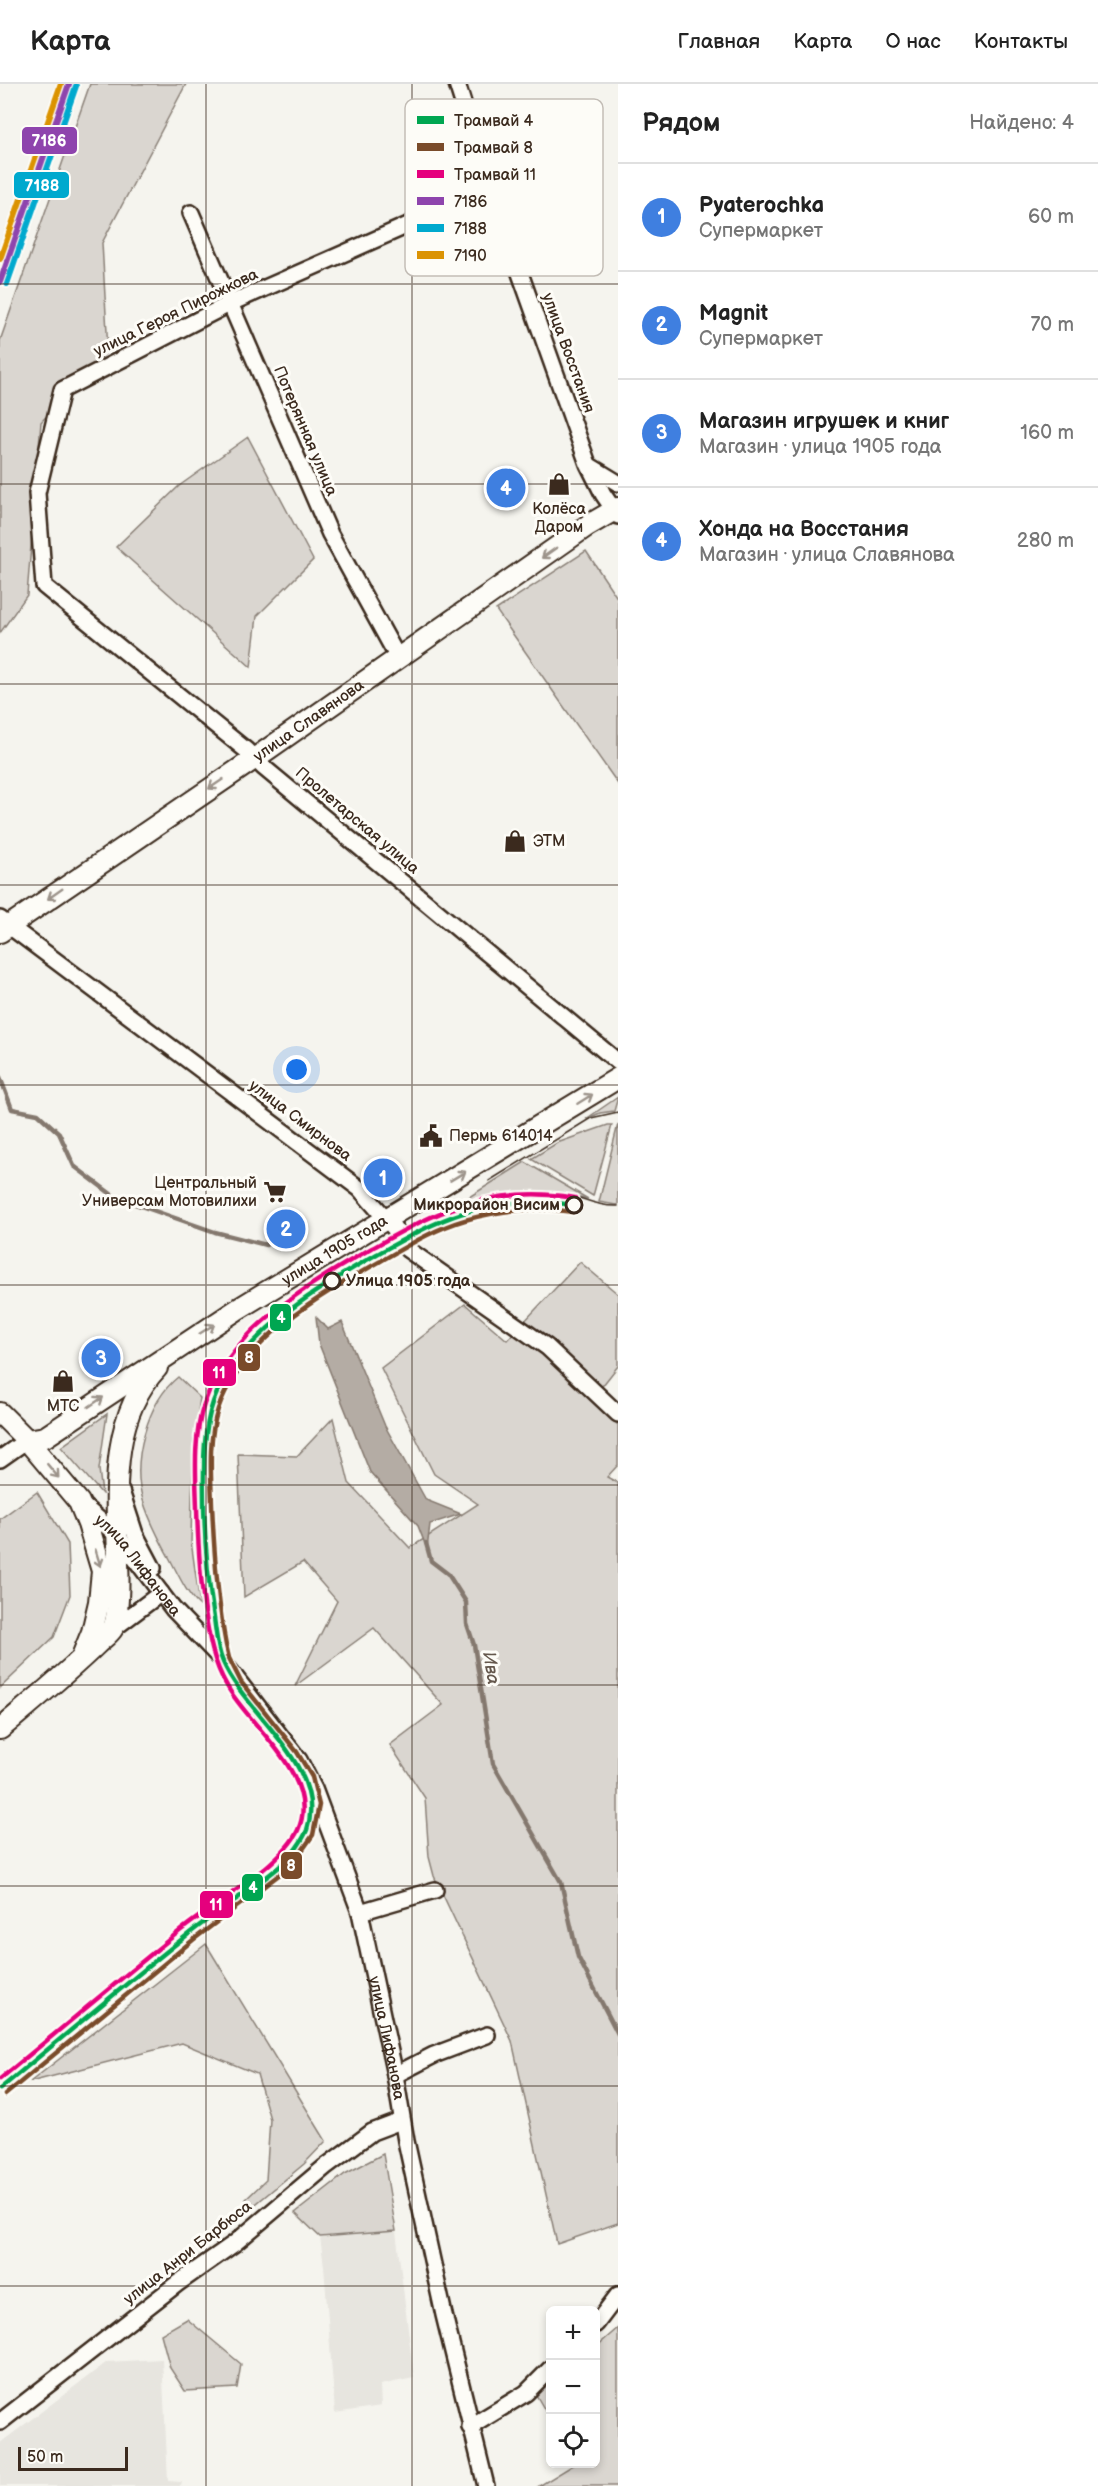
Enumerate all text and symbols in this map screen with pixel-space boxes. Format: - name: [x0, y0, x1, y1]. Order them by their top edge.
- text: Карта: [30, 25, 110, 58]
- text: Главная: [677, 29, 760, 54]
- text: Карта: [793, 29, 852, 54]
- text: О нас: [885, 29, 941, 54]
- text: Контакты: [974, 29, 1068, 54]
- legend: [405, 99, 603, 276]
- text: Рядом: [642, 108, 720, 139]
- text: Найдено: 4: [969, 111, 1074, 135]
- text: Трамвай 4: [454, 112, 534, 131]
- line badge: 7186: [21, 126, 78, 155]
- text: 7186: [32, 132, 67, 151]
- text: Трамвай 8: [454, 139, 533, 158]
- text: Трамвай 11: [454, 166, 536, 185]
- line badge: 7188: [13, 171, 70, 199]
- text: 7188: [25, 177, 59, 196]
- text: Pyaterochka: [699, 192, 824, 219]
- text: 7186: [454, 193, 487, 212]
- text: 1: [657, 205, 666, 229]
- text: 60 m: [1028, 205, 1074, 229]
- text: Супермаркет: [699, 219, 823, 243]
- text: 7188: [454, 220, 487, 239]
- text: 7190: [454, 247, 487, 266]
- street label: улица Героя Пирожкова: [91, 265, 262, 361]
- street label: улица Восстания: [537, 290, 599, 416]
- text: Magnit: [699, 300, 768, 327]
- text: 2: [656, 313, 667, 337]
- text: 70 m: [1030, 313, 1074, 337]
- text: Супермаркет: [699, 327, 823, 351]
- street label: Потерянная улица: [269, 363, 341, 499]
- text: Магазин игрушек и книг: [699, 408, 949, 435]
- text: 3: [656, 421, 667, 445]
- text: 160 m: [1020, 421, 1074, 445]
- text: Магазин · улица 1905 года: [699, 435, 942, 459]
- pin: 4: [486, 466, 526, 510]
- shop icon: Колёса Даром: [546, 471, 572, 497]
- place label: Колёса Даром: [532, 500, 586, 537]
- text: Хонда на Восстания: [699, 516, 909, 543]
- text: 4: [656, 529, 667, 553]
- text: 280 m: [1017, 529, 1074, 553]
- text: Магазин · улица Славянова: [699, 543, 955, 567]
- one-way arrow: [541, 547, 557, 559]
- street label: улица Славянова: [250, 675, 368, 766]
- street label: Пролетарская улица: [291, 764, 423, 879]
- one-way arrow: [209, 778, 225, 790]
- shop icon: ЭТМ: [502, 828, 528, 854]
- place label: ЭТМ: [533, 832, 565, 851]
- one-way arrow: [48, 888, 64, 900]
- your location: [282, 1055, 311, 1084]
- street label: улица Смирнова: [245, 1076, 355, 1166]
- one-way arrow: [577, 1092, 594, 1105]
- public building icon: Пермь 614014: [418, 1123, 444, 1149]
- place label: Пермь 614014: [449, 1127, 553, 1146]
- pin: 1: [364, 1156, 403, 1200]
- one-way arrow: [449, 1169, 466, 1181]
- place label: Центральный Универсам Мотовилихи: [82, 1174, 257, 1211]
- supermarket icon: Центральный Универсам Мотовилихи: [262, 1179, 288, 1205]
- place label: Микрорайон Висим: [413, 1196, 560, 1215]
- marker: Микрорайон Висим: [565, 1196, 583, 1214]
- pin: 2: [266, 1206, 306, 1252]
- street label: улица 1905 года: [278, 1211, 391, 1290]
- marker: Улица 1905 года: [323, 1272, 341, 1290]
- place label: Улица 1905 года: [346, 1272, 471, 1291]
- line badge: 4: [269, 1303, 292, 1332]
- text: 4: [276, 1309, 286, 1328]
- one-way arrow: [198, 1322, 215, 1334]
- pin: 3: [82, 1336, 120, 1380]
- line badge: 8: [237, 1343, 261, 1372]
- text: 8: [244, 1349, 254, 1368]
- line badge: 11: [202, 1358, 237, 1387]
- text: 11: [212, 1364, 226, 1383]
- shop icon: МТС: [50, 1368, 76, 1394]
- one-way arrow: [87, 1396, 103, 1408]
- place label: МТС: [47, 1397, 80, 1416]
- one-way arrow: [46, 1463, 60, 1478]
- street label: улица Лифанова: [91, 1511, 185, 1621]
- one-way arrow: [93, 1548, 104, 1567]
- water label: Ива: [478, 1650, 504, 1686]
- line badge: 8: [280, 1851, 303, 1880]
- text: 8: [286, 1857, 296, 1876]
- line badge: 4: [241, 1873, 264, 1902]
- text: 4: [248, 1879, 258, 1898]
- line badge: 11: [199, 1890, 234, 1919]
- text: 11: [209, 1896, 223, 1915]
- street label: улица Лифанова: [365, 1974, 409, 2102]
- street label: улица Анри Барбюса: [120, 2197, 256, 2309]
- map controls: [546, 2306, 600, 2468]
- button: +: [546, 2306, 600, 2360]
- button: −: [546, 2360, 600, 2414]
- button: locate: [546, 2414, 600, 2468]
- scale bar: [18, 2444, 128, 2472]
- text: 50 m: [27, 2448, 63, 2467]

